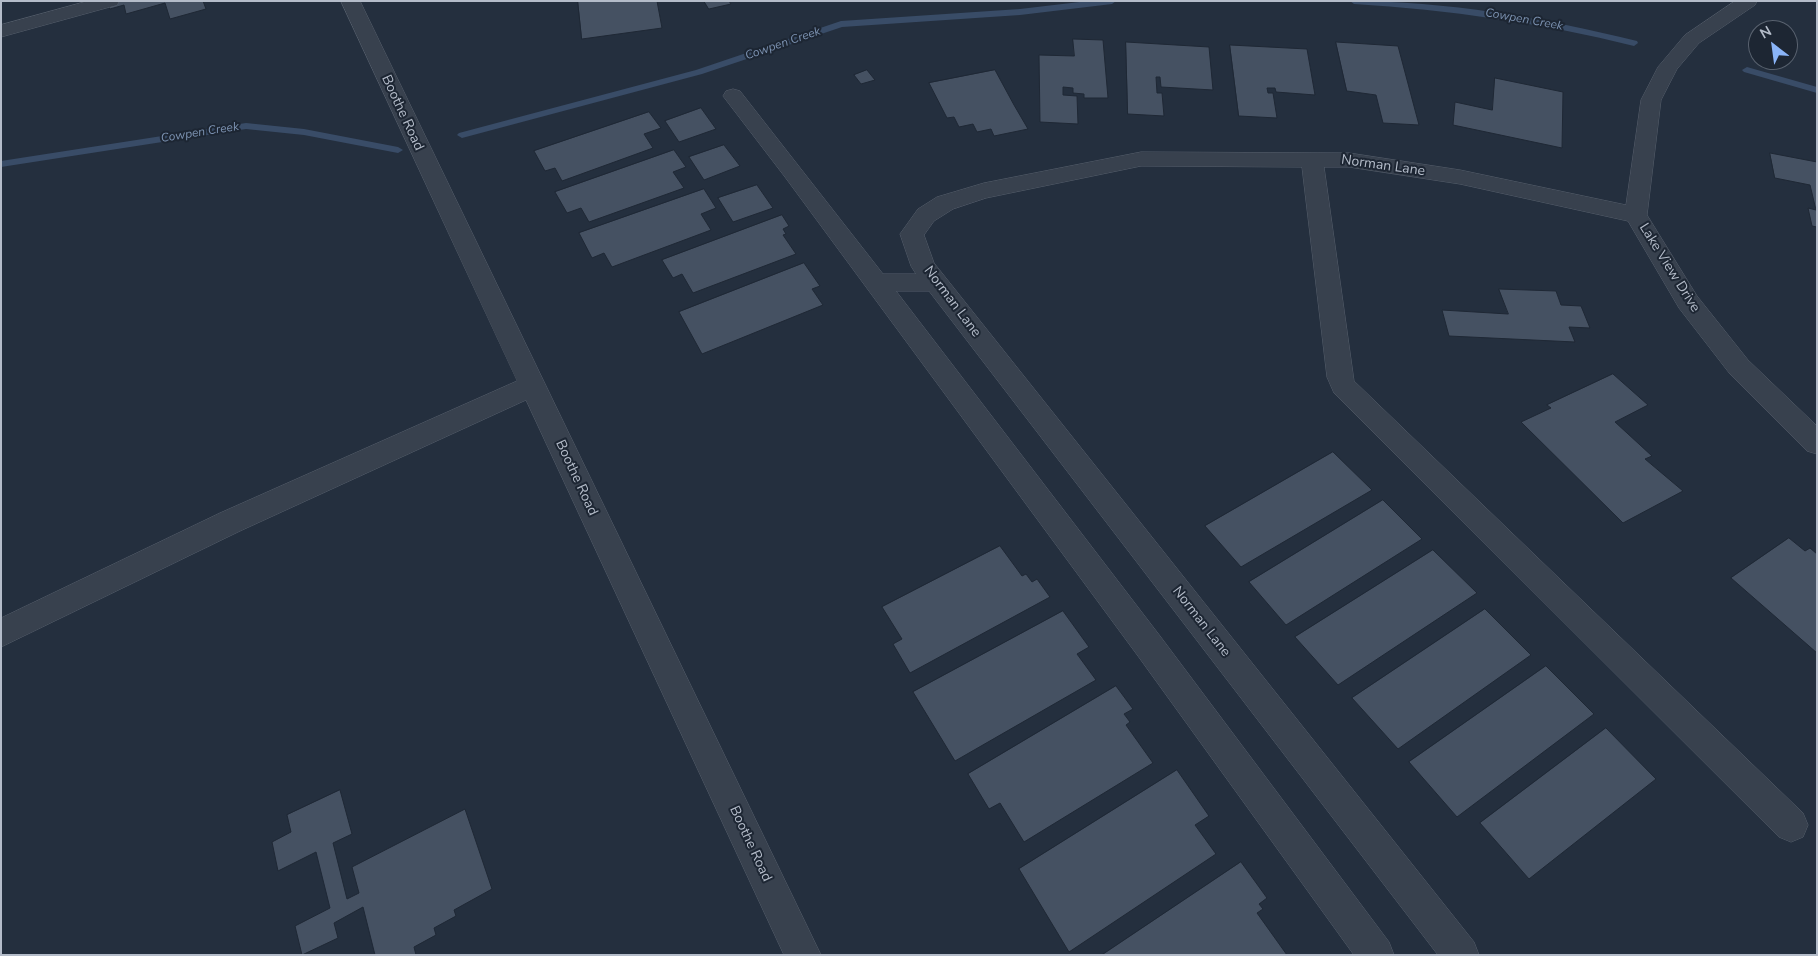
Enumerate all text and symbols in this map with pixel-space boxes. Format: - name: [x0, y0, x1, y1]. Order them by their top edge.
- water label: Cowpen Creek: [1484, 6, 1564, 34]
- north arrow: [1748, 20, 1798, 70]
- text: N: [1756, 22, 1775, 43]
- water label: Cowpen Creek: [743, 24, 823, 64]
- street label: Boothe Road: [377, 73, 427, 153]
- water label: Cowpen Creek: [160, 120, 240, 146]
- street label: Norman Lane: [1340, 152, 1426, 180]
- street label: Lake View Drive: [1635, 220, 1703, 316]
- street label: Norman Lane: [920, 263, 984, 341]
- street label: Boothe Road: [551, 438, 601, 518]
- street label: Norman Lane: [1168, 584, 1234, 660]
- street label: Boothe Road: [725, 804, 775, 884]

